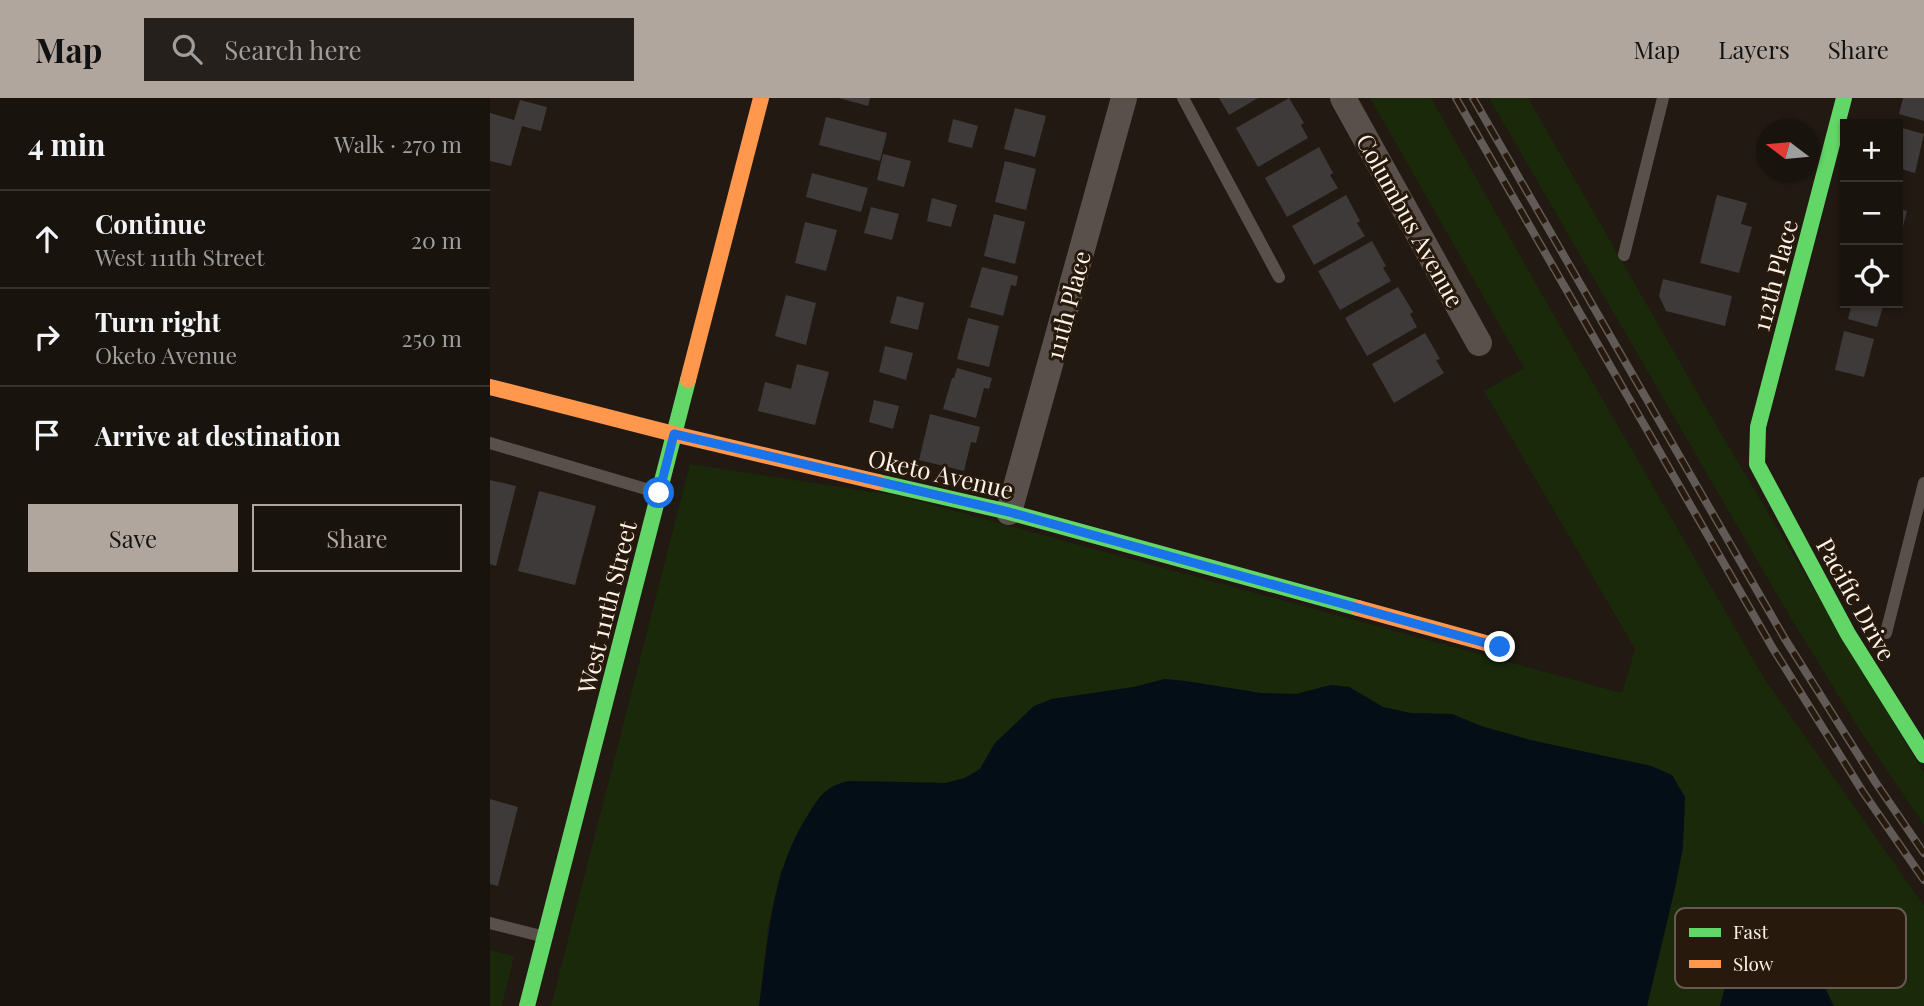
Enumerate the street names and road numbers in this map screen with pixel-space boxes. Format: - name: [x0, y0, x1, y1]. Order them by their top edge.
- street label: Columbus Avenue: [1350, 127, 1472, 313]
- street label: 112th Place: [1744, 216, 1804, 334]
- street label: 111th Place: [1037, 247, 1097, 363]
- street label: Oketo Avenue: [865, 441, 1017, 505]
- street label: West 111th Street: [569, 517, 643, 698]
- street label: Pacific Drive: [1810, 532, 1904, 666]

